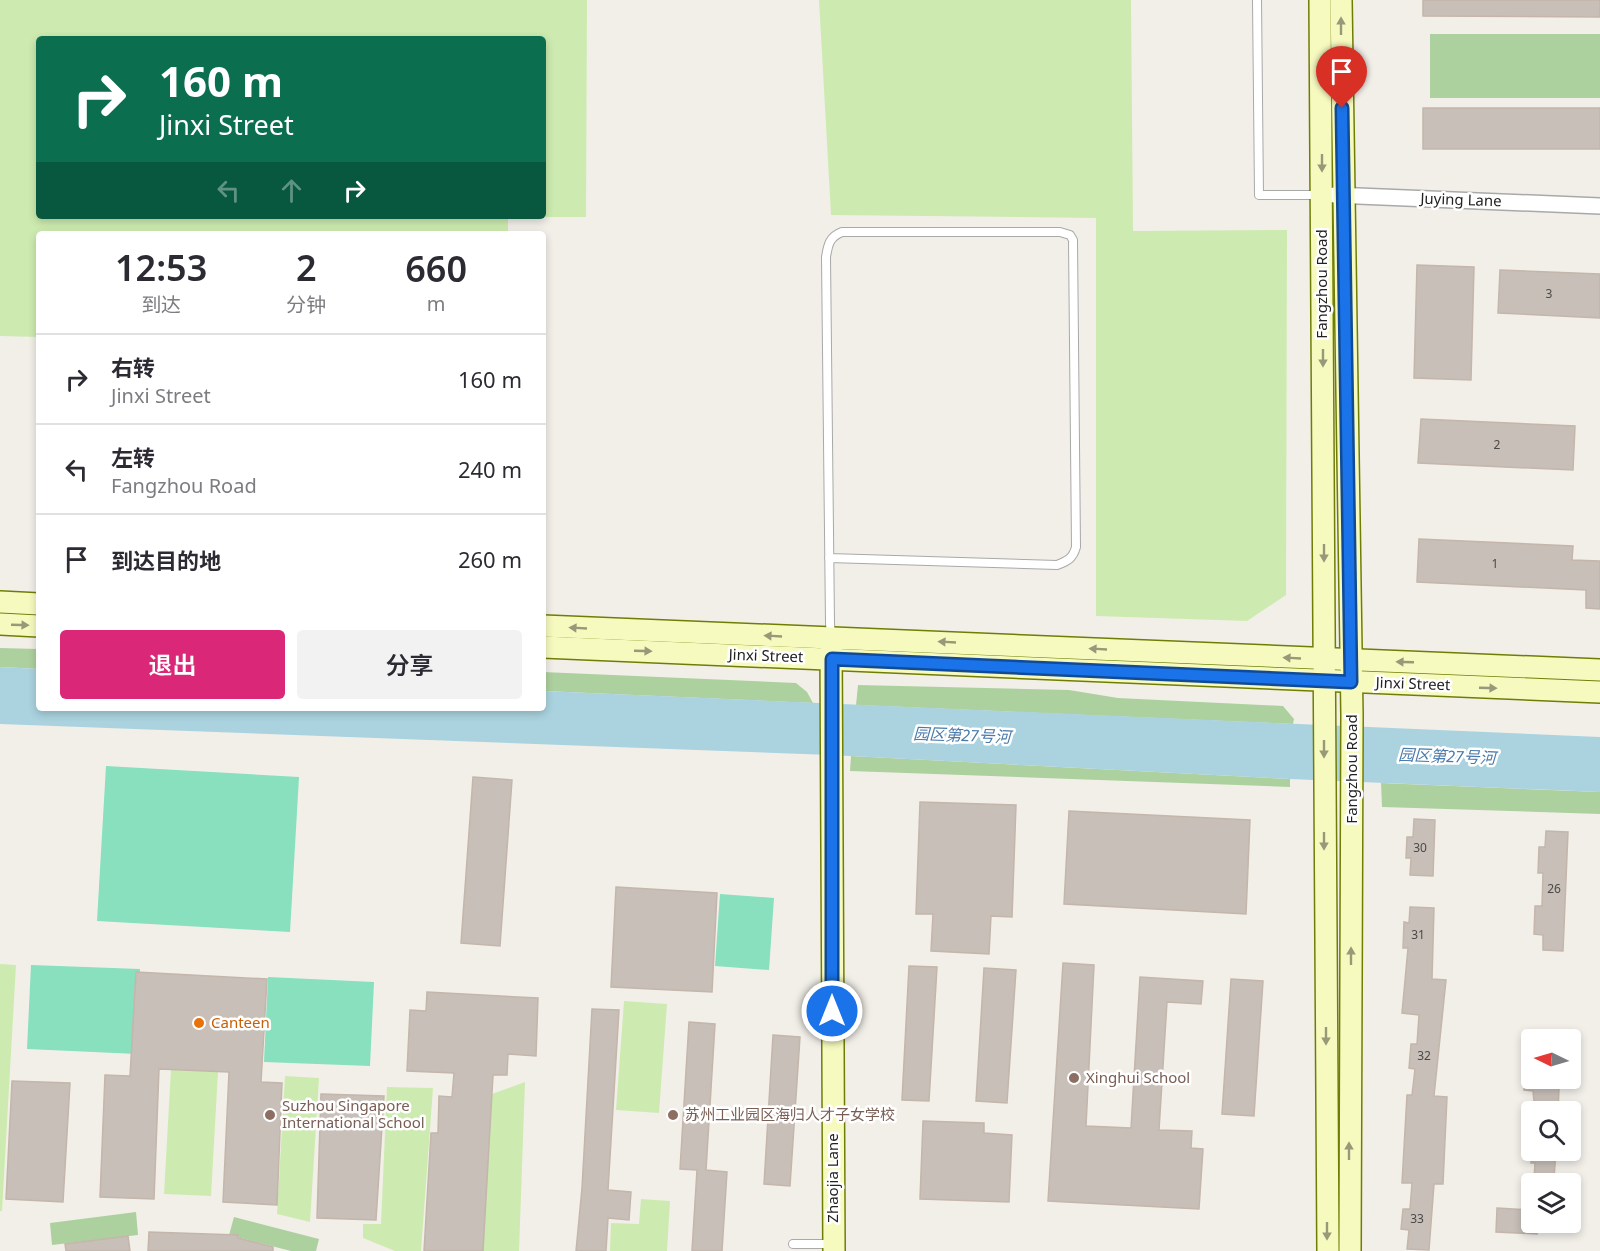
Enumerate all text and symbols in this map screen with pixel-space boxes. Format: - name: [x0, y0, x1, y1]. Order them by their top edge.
- one-way arrow: [1336, 17, 1346, 36]
- pin: [1316, 46, 1367, 108]
- text: 160 m: [159, 52, 283, 109]
- icon: arrive: [1325, 55, 1358, 88]
- icon: right: [60, 60, 138, 138]
- text: Jinxi Street: [159, 106, 294, 143]
- one-way arrow: [1317, 154, 1326, 173]
- icon: left: [212, 174, 245, 207]
- icon: ahead: [275, 174, 308, 207]
- icon: right: [338, 174, 371, 207]
- street label: Juying Lane: [1418, 188, 1502, 210]
- street label: Fangzhou Road: [1311, 229, 1331, 339]
- text: 12:53: [115, 243, 207, 292]
- text: 2: [296, 243, 317, 292]
- text: 660: [405, 244, 467, 293]
- house number: 3: [1546, 285, 1553, 302]
- text: m: [427, 290, 445, 317]
- text: 到达: [141, 291, 181, 318]
- text: 分钟: [286, 291, 326, 318]
- one-way arrow: [1318, 349, 1328, 368]
- text: 右转: [111, 352, 155, 382]
- icon: right: [60, 363, 93, 396]
- text: 160 m: [458, 364, 522, 394]
- text: Jinxi Street: [111, 382, 211, 409]
- house number: 2: [1494, 436, 1501, 453]
- text: 左转: [111, 442, 155, 472]
- icon: left: [60, 453, 93, 486]
- text: 240 m: [458, 454, 522, 484]
- text: Fangzhou Road: [111, 472, 257, 499]
- icon: arrive: [60, 543, 93, 576]
- text: 260 m: [458, 544, 522, 574]
- one-way arrow: [1319, 544, 1329, 563]
- text: 到达目的地: [111, 545, 221, 575]
- house number: 1: [1492, 555, 1498, 572]
- one-way arrow: [10, 620, 29, 630]
- one-way arrow: [568, 623, 587, 632]
- button: 退出: [60, 630, 285, 699]
- button: 分享: [297, 630, 522, 699]
- one-way arrow: [763, 632, 782, 641]
- one-way arrow: [938, 638, 957, 647]
- street label: Jinxi Street: [726, 644, 804, 666]
- one-way arrow: [1088, 644, 1107, 653]
- one-way arrow: [634, 647, 653, 656]
- one-way arrow: [1283, 653, 1302, 662]
- one-way arrow: [1395, 658, 1414, 667]
- street label: Jinxi Street: [1373, 672, 1451, 694]
- one-way arrow: [1478, 683, 1497, 692]
- street label: Fangzhou Road: [1341, 714, 1361, 824]
- water label: 园区第27号河: [913, 722, 1014, 748]
- one-way arrow: [1319, 739, 1329, 758]
- water label: 园区第27号河: [1398, 743, 1499, 769]
- one-way arrow: [1319, 831, 1329, 850]
- house number: 30: [1413, 839, 1427, 856]
- house number: 26: [1547, 880, 1561, 897]
- house number: 31: [1411, 926, 1425, 943]
- one-way arrow: [1346, 946, 1356, 965]
- position arrow: [800, 979, 864, 1043]
- place label: Canteen: [211, 1012, 270, 1032]
- marker: Canteen: [192, 1016, 206, 1030]
- one-way arrow: [1321, 1026, 1331, 1045]
- north arrow: [1521, 1029, 1581, 1089]
- map controls: [1521, 1029, 1581, 1233]
- house number: 32: [1417, 1047, 1431, 1064]
- place label: Xinghui School: [1086, 1067, 1190, 1087]
- marker: Xinghui School: [1067, 1071, 1081, 1085]
- place label: Suzhou Singapore International School: [282, 1095, 425, 1132]
- button: search: [1521, 1101, 1581, 1161]
- place label: 苏州工业园区海归人才子女学校: [685, 1104, 895, 1124]
- marker: Suzhou Singapore International School: [263, 1108, 277, 1122]
- marker: 苏州工业园区海归人才子女学校: [666, 1108, 680, 1122]
- street label: Zhaojia Lane: [822, 1133, 842, 1223]
- one-way arrow: [1345, 1141, 1354, 1160]
- button: layers: [1521, 1173, 1581, 1233]
- house number: 33: [1410, 1210, 1424, 1227]
- one-way arrow: [1323, 1221, 1332, 1240]

